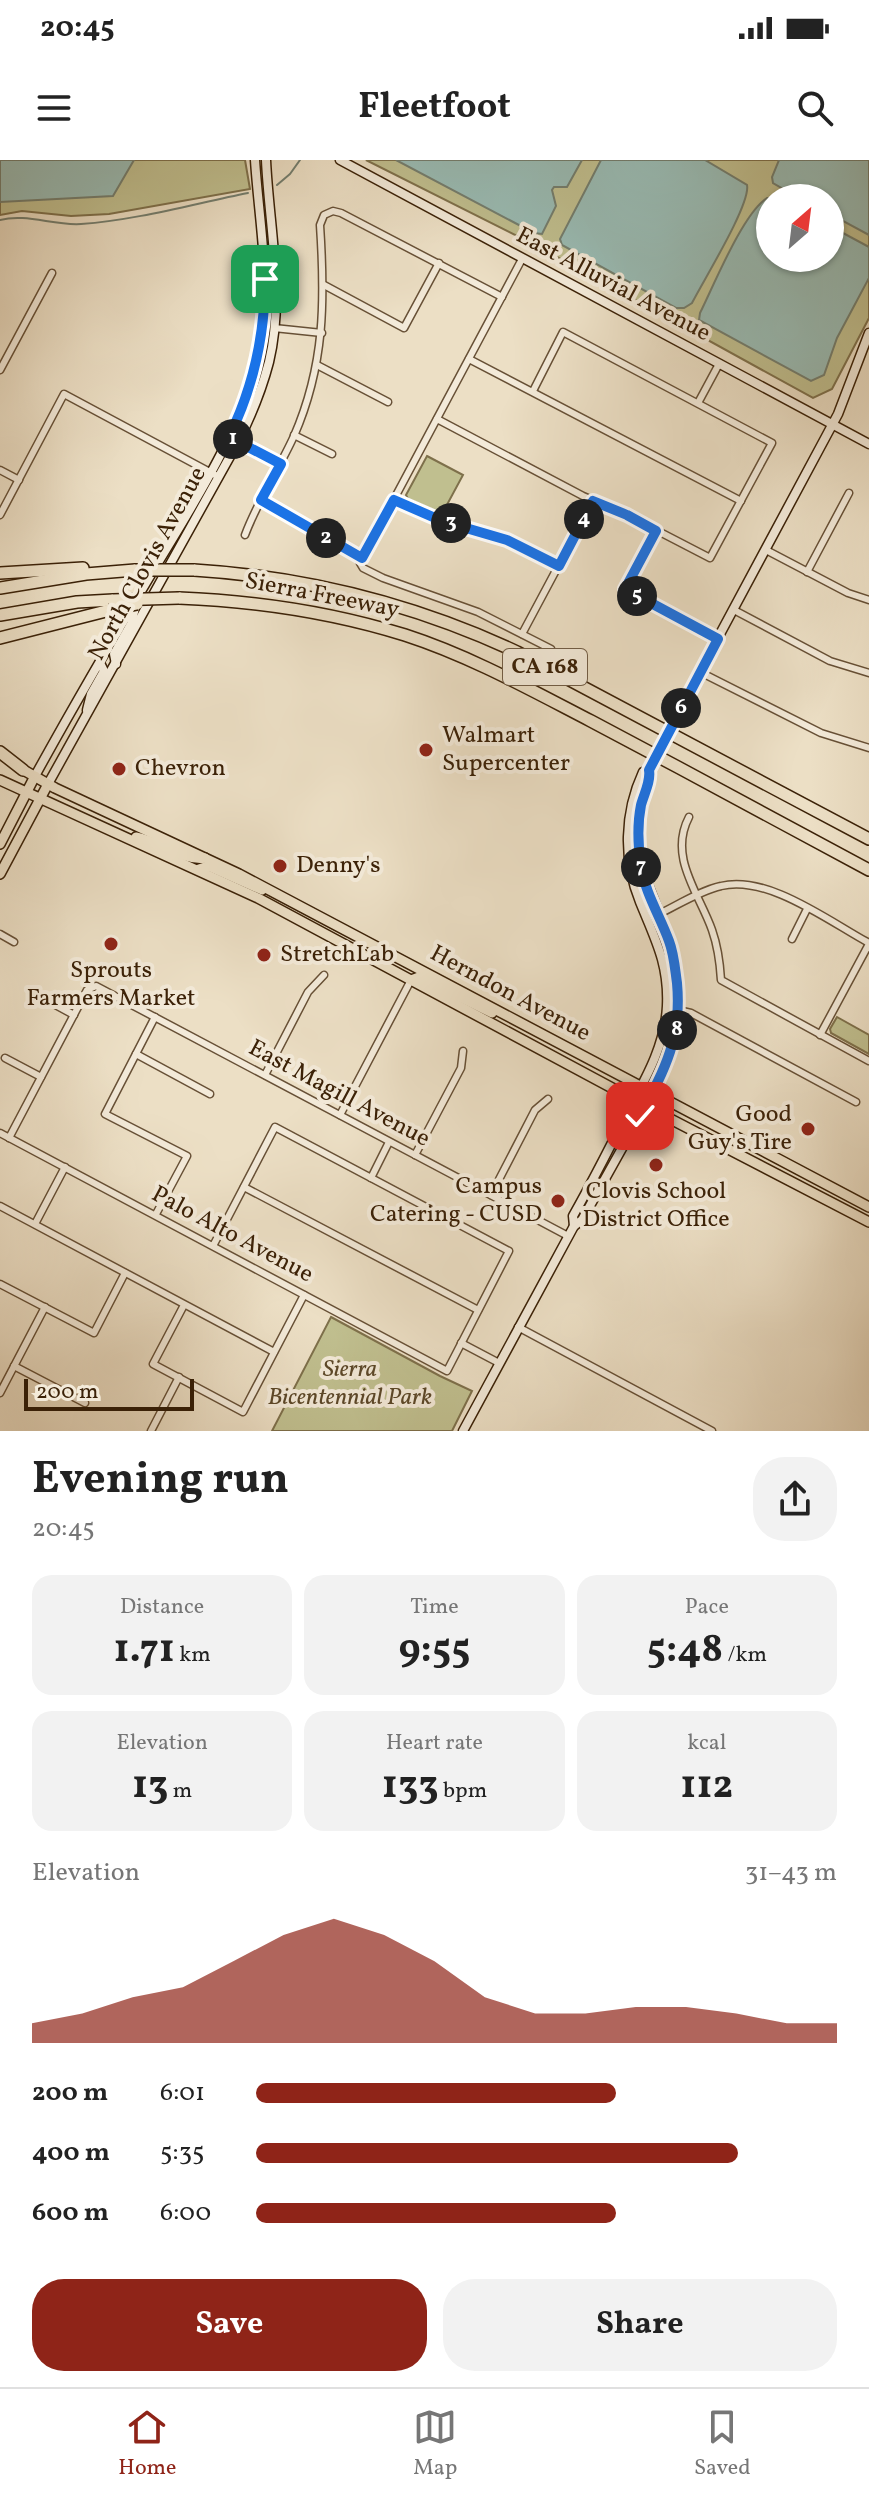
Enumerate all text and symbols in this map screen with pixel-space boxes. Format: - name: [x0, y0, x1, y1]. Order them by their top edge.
- text: 20:45: [40, 7, 115, 49]
- text: Fleetfoot: [358, 83, 511, 133]
- icon: menu: [32, 86, 76, 130]
- icon: search: [793, 86, 837, 130]
- north arrow: [756, 184, 844, 272]
- map controls: [756, 184, 844, 272]
- street label: East Alluvial Avenue: [510, 219, 716, 351]
- pin: [231, 245, 299, 313]
- icon: arrive: [243, 257, 287, 301]
- pin: 1: [213, 419, 253, 459]
- text: 1: [229, 423, 237, 454]
- street label: North Clovis Avenue: [81, 461, 215, 667]
- pin: 4: [564, 499, 604, 539]
- pin: 3: [431, 503, 471, 543]
- text: 4: [577, 503, 591, 534]
- text: 3: [445, 507, 457, 538]
- pin: 2: [306, 518, 346, 558]
- text: 2: [320, 522, 332, 553]
- street label: Sierra Freeway: [242, 564, 402, 628]
- pin: 5: [617, 576, 657, 616]
- text: 5: [632, 580, 642, 611]
- road number: CA 168: [503, 649, 587, 685]
- pin: 6: [661, 688, 701, 728]
- text: 6: [675, 692, 687, 723]
- place label: Walmart Supercenter: [442, 719, 570, 781]
- marker: Walmart Supercenter: [417, 741, 435, 759]
- place label: Chevron: [135, 752, 226, 786]
- marker: Chevron: [110, 760, 128, 778]
- pin: 7: [621, 847, 661, 887]
- place label: Denny's: [296, 849, 381, 883]
- text: 7: [636, 851, 646, 882]
- marker: Denny's: [271, 857, 289, 875]
- marker: Sprouts Farmers Market: [102, 935, 120, 953]
- street label: Herndon Avenue: [424, 937, 596, 1051]
- place label: StretchLab: [280, 938, 394, 972]
- marker: StretchLab: [255, 946, 273, 964]
- place label: Sprouts Farmers Market: [27, 954, 195, 1016]
- pin: 8: [657, 1010, 697, 1050]
- text: 8: [671, 1014, 683, 1045]
- street label: East Magill Avenue: [242, 1032, 436, 1156]
- pin: [606, 1082, 674, 1150]
- icon: check: [618, 1094, 662, 1138]
- place label: Good Guy's Tire: [688, 1098, 792, 1160]
- marker: Good Guy's Tire: [799, 1120, 817, 1138]
- marker: Clovis School District Office: [647, 1156, 665, 1174]
- place label: Campus Catering - CUSD: [370, 1170, 542, 1232]
- place label: Clovis School District Office: [582, 1175, 730, 1237]
- street label: Palo Alto Avenue: [145, 1178, 319, 1292]
- marker: Campus Catering - CUSD: [549, 1192, 567, 1210]
- park label: Sierra Bicentennial Park: [268, 1353, 432, 1415]
- scale bar: [24, 1375, 194, 1411]
- text: 200 m: [36, 1377, 98, 1408]
- text: Evening run: [32, 1450, 289, 1511]
- button: share: [753, 1457, 837, 1541]
- text: 20:45: [32, 1511, 95, 1547]
- text: Distance: [120, 1592, 204, 1623]
- text: Time: [410, 1592, 459, 1623]
- text: Pace: [685, 1592, 729, 1623]
- text: 1.71: [114, 1623, 175, 1679]
- text: 9:55: [399, 1623, 470, 1679]
- text: 5:48: [647, 1623, 723, 1679]
- text: km: [175, 1640, 211, 1671]
- text: /km: [723, 1640, 767, 1671]
- text: Elevation: [116, 1728, 208, 1759]
- text: Heart rate: [386, 1728, 483, 1759]
- text: kcal: [687, 1728, 726, 1759]
- text: 13: [132, 1759, 168, 1815]
- text: 133: [382, 1759, 439, 1815]
- text: 112: [680, 1759, 733, 1815]
- text: m: [168, 1776, 192, 1807]
- text: bpm: [439, 1776, 487, 1807]
- text: Elevation: [32, 1855, 140, 1891]
- text: 31–43 m: [745, 1855, 837, 1891]
- text: 200 m: [32, 2075, 108, 2111]
- text: 6:01: [160, 2075, 205, 2111]
- text: 400 m: [32, 2135, 110, 2171]
- text: 5:35: [160, 2135, 205, 2171]
- text: 600 m: [32, 2195, 109, 2231]
- text: 6:00: [160, 2195, 211, 2231]
- button: Save: [32, 2279, 427, 2371]
- button: Share: [443, 2279, 837, 2371]
- tab: Home: [118, 2405, 177, 2484]
- tab: Map: [413, 2405, 457, 2484]
- tab: Saved: [694, 2405, 751, 2484]

